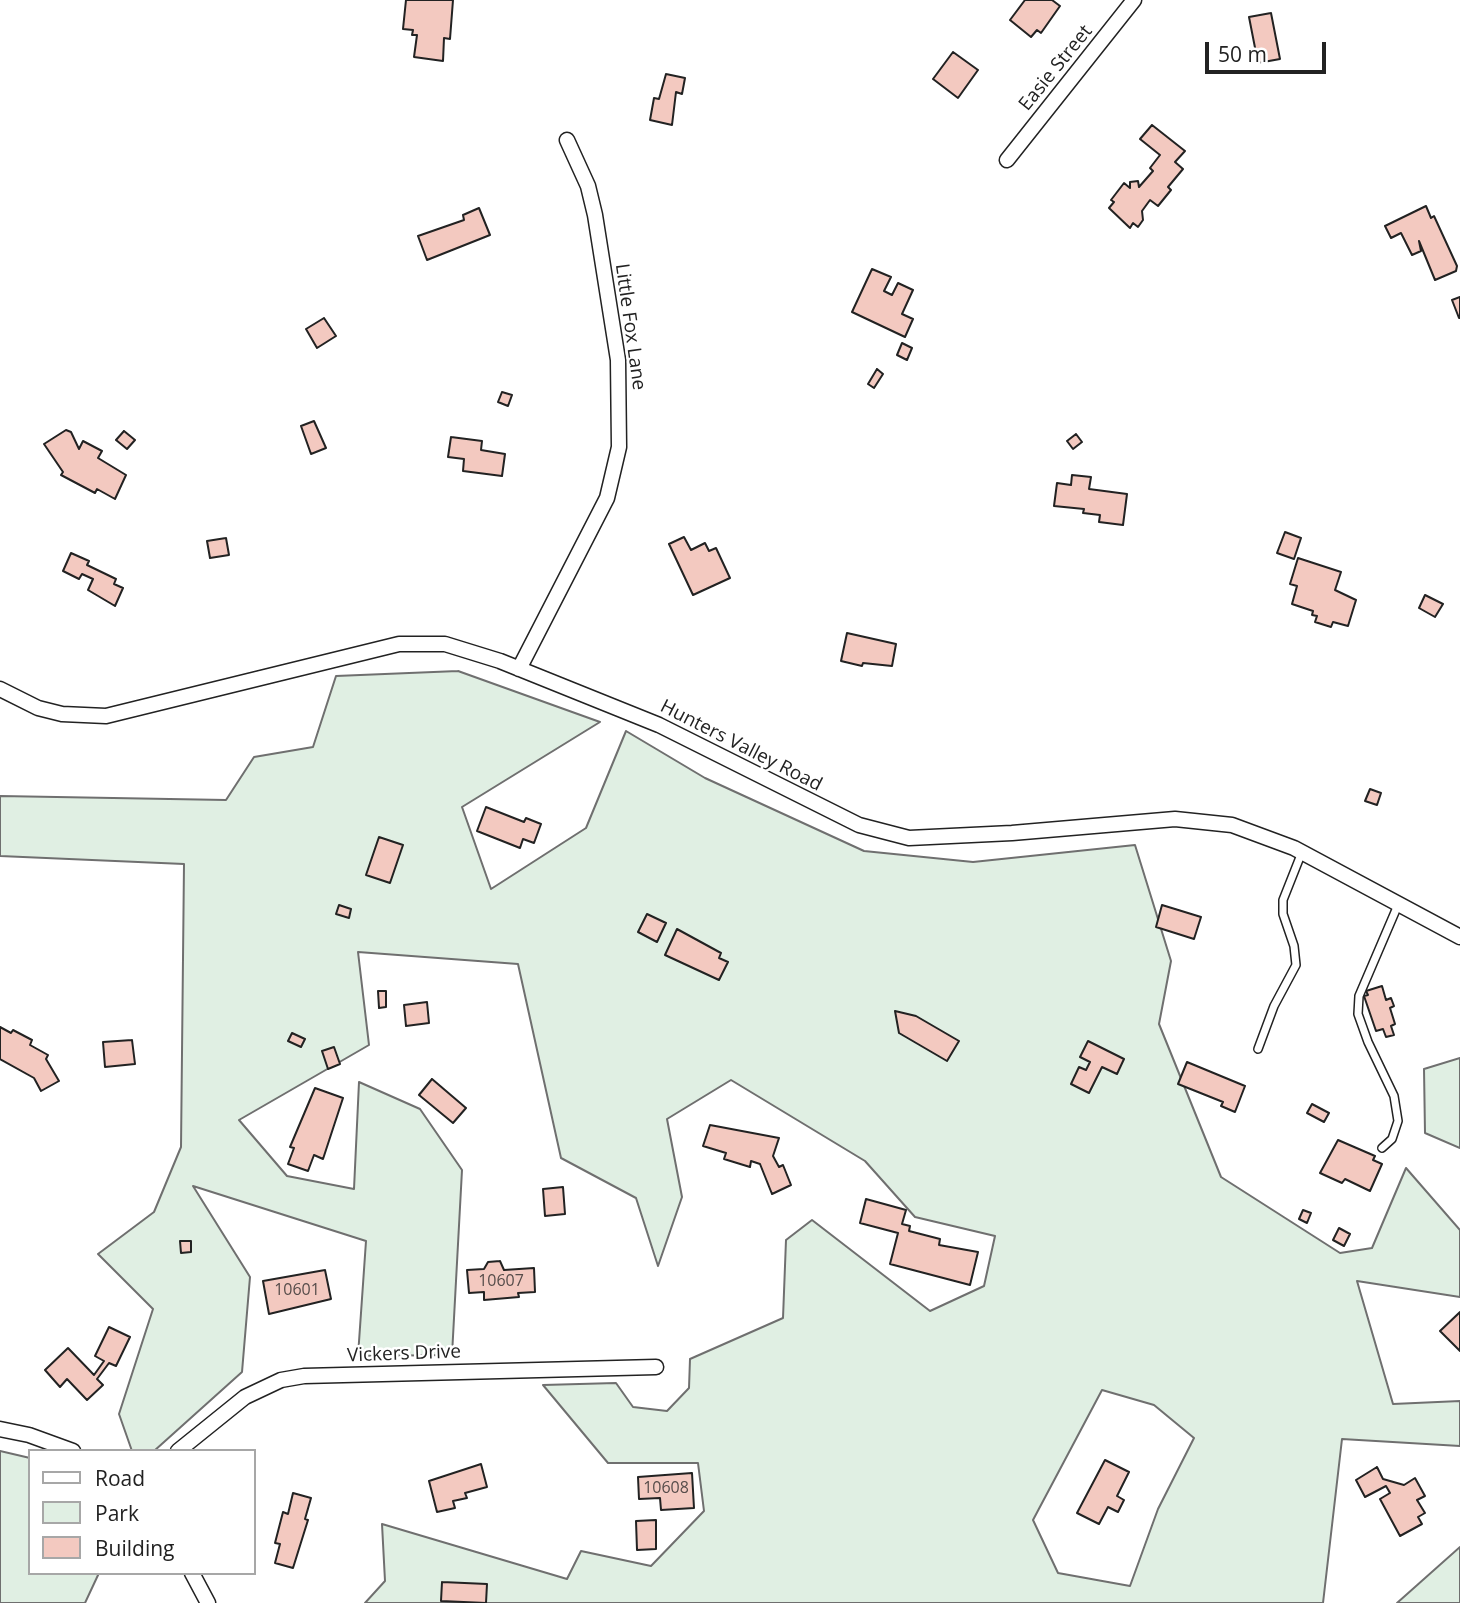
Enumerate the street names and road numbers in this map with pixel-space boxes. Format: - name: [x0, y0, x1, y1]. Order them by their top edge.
- street label: Easie Street: [1015, 21, 1097, 115]
- street label: Little Fox Lane: [610, 262, 650, 392]
- street label: Hunters Valley Road: [656, 695, 826, 797]
- street label: Vickers Drive: [347, 1341, 461, 1367]

